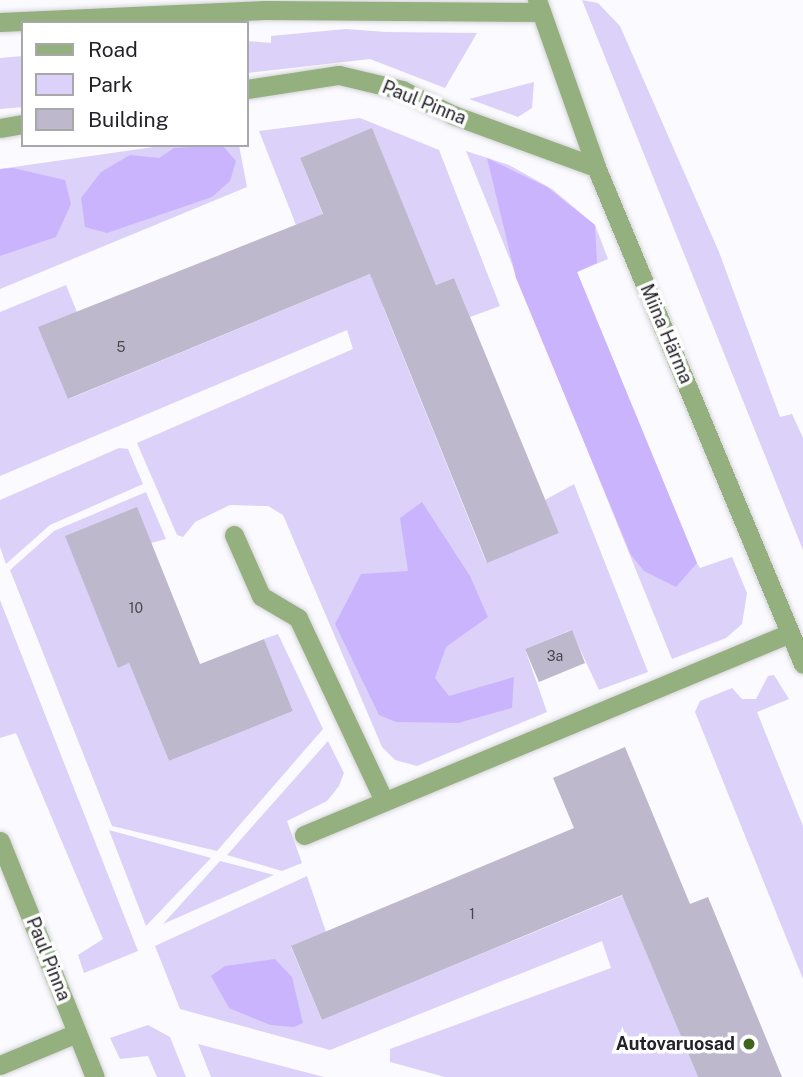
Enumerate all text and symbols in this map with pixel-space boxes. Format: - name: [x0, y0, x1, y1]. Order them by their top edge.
- legend: [21, 21, 248, 147]
- text: Road: [88, 37, 138, 62]
- text: Park: [88, 72, 133, 97]
- street label: Paul Pinna: [379, 76, 469, 130]
- text: Building: [88, 107, 169, 132]
- street label: Miina Härma: [635, 281, 697, 387]
- house number: 5: [117, 339, 125, 355]
- house number: 10: [129, 600, 143, 616]
- house number: 3a: [547, 648, 563, 664]
- house number: 1: [469, 906, 475, 922]
- street label: Paul Pinna: [21, 914, 75, 1004]
- place label: Autovaruosad: [616, 1033, 735, 1055]
- marker: Autovaruosad: [741, 1036, 757, 1052]

